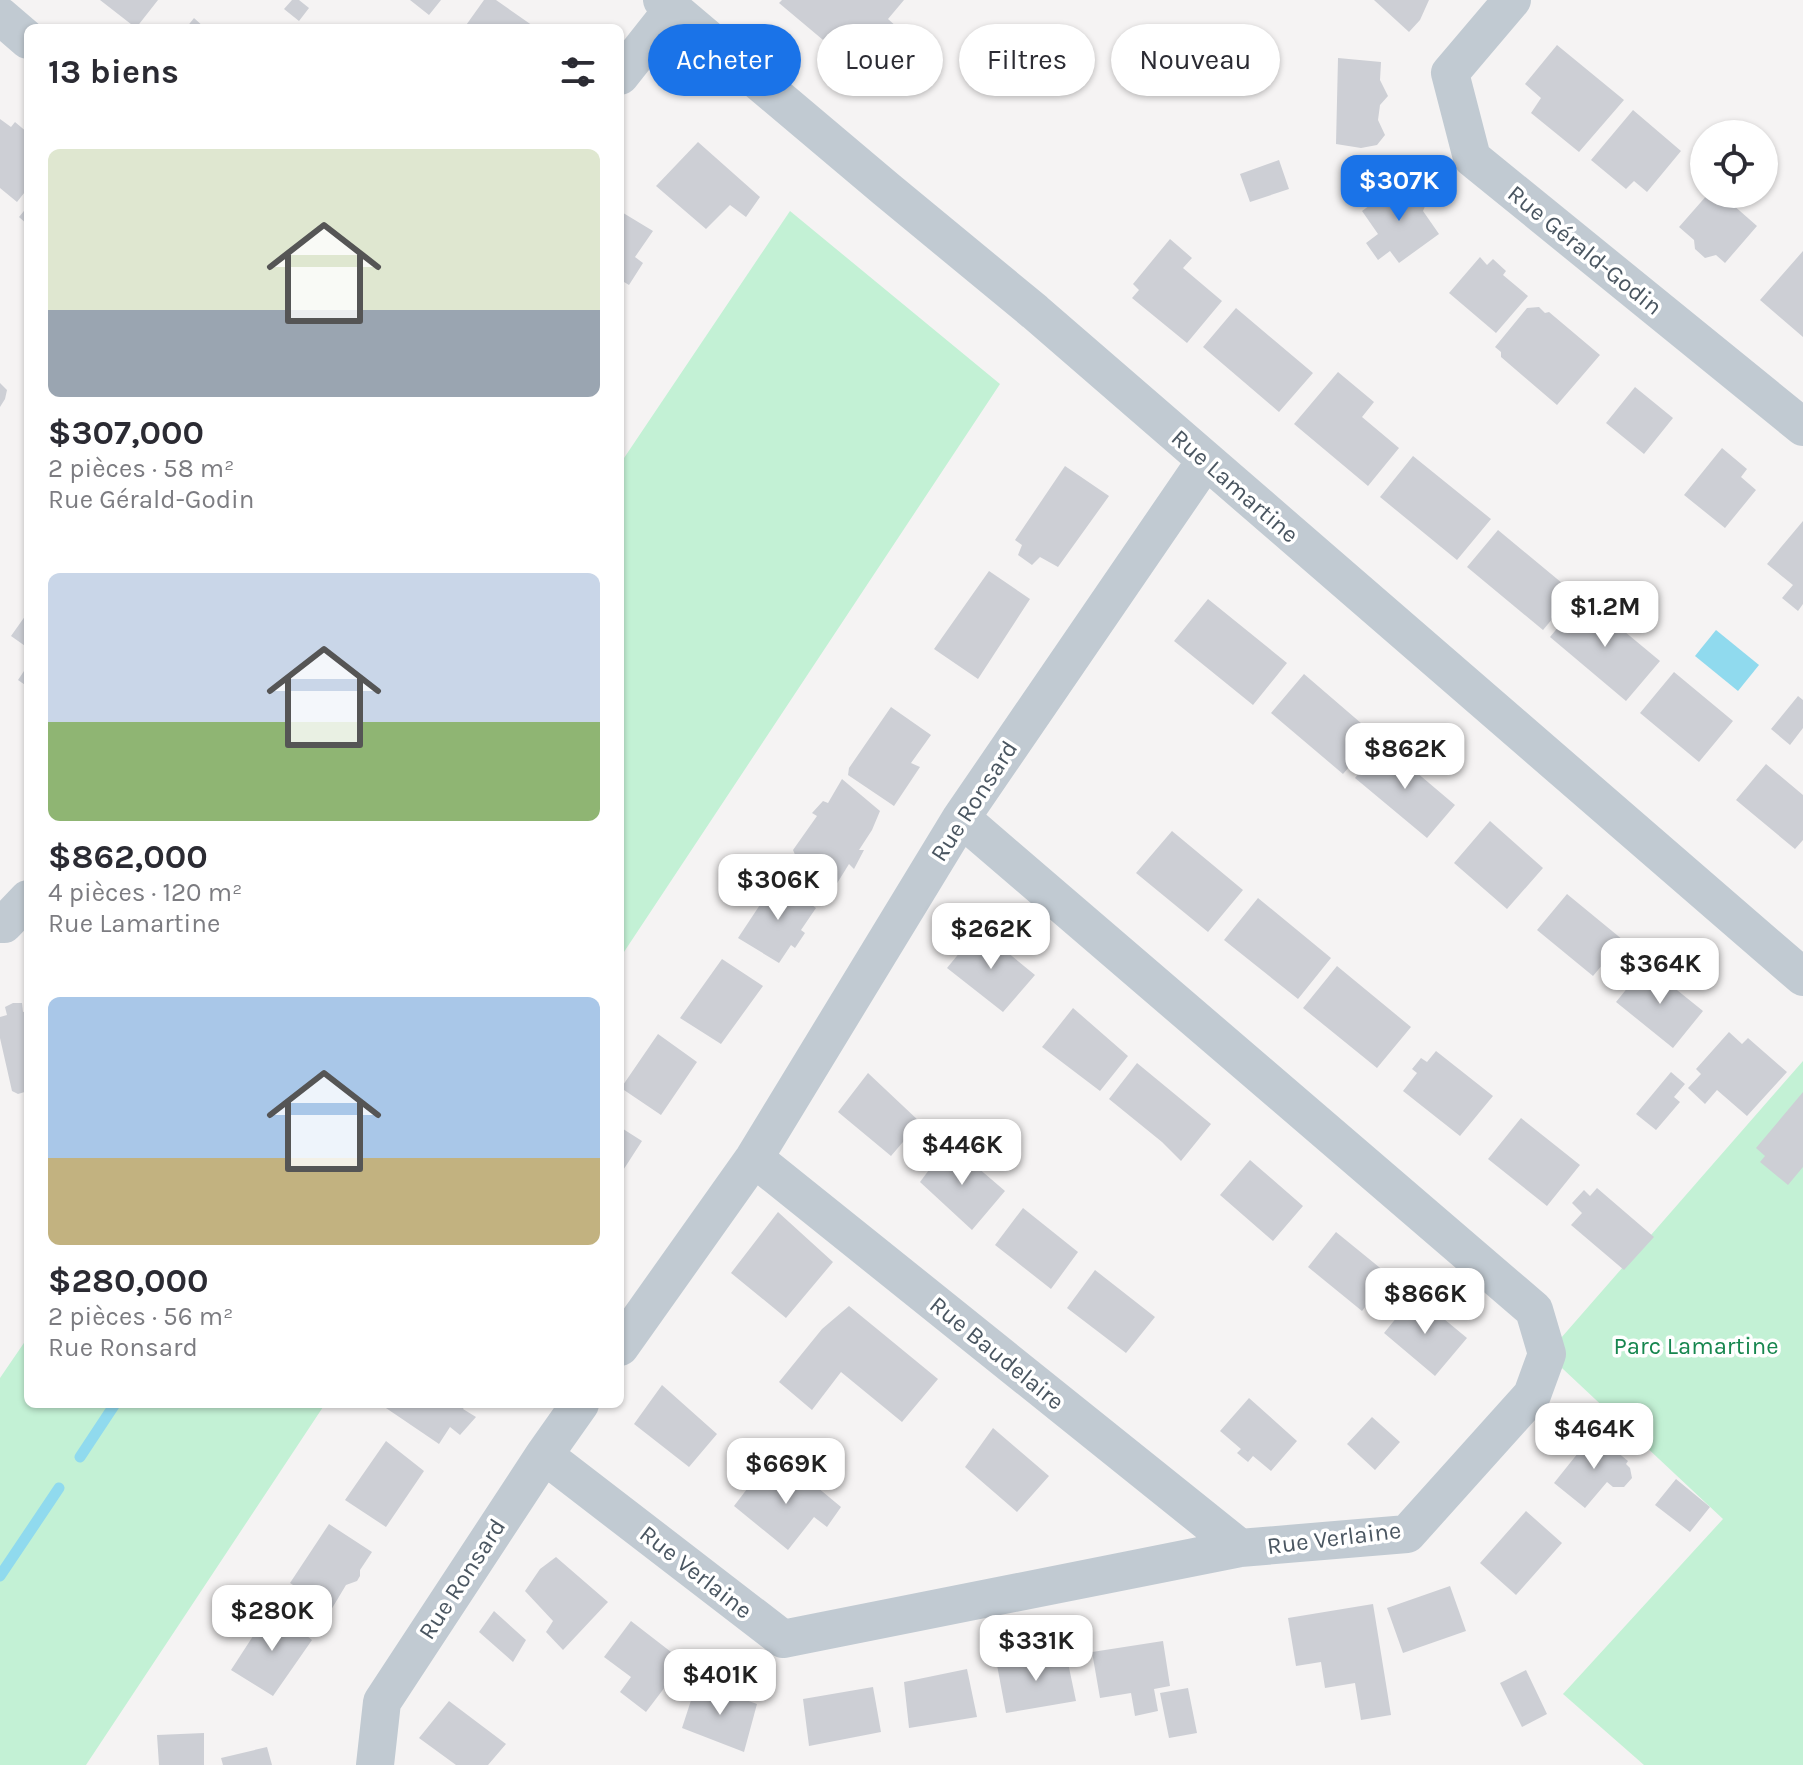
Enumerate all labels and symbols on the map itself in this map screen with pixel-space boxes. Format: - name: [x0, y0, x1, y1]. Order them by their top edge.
- pin: $307K: [1343, 155, 1455, 223]
- street label: Rue Gérald-Godin: [1502, 179, 1668, 321]
- street label: Rue Lamartine: [1166, 423, 1304, 549]
- pin: $1.2M: [1549, 581, 1661, 649]
- pin: $862K: [1349, 723, 1461, 791]
- street label: Rue Ronsard: [925, 735, 1023, 867]
- pin: $306K: [722, 854, 834, 922]
- pin: $262K: [935, 903, 1047, 971]
- pin: $364K: [1604, 938, 1716, 1006]
- pin: $446K: [906, 1119, 1018, 1187]
- pin: $866K: [1369, 1268, 1481, 1336]
- street label: Rue Baudelaire: [924, 1290, 1070, 1416]
- park label: Parc Lamartine: [1613, 1332, 1779, 1360]
- pin: $464K: [1538, 1403, 1650, 1471]
- pin: $669K: [730, 1438, 842, 1506]
- street label: Rue Ronsard: [413, 1513, 511, 1645]
- street label: Rue Verlaine: [1265, 1516, 1403, 1560]
- street label: Rue Verlaine: [634, 1519, 758, 1625]
- pin: $280K: [216, 1585, 328, 1653]
- pin: $331K: [980, 1615, 1092, 1683]
- pin: $401K: [664, 1649, 776, 1717]

